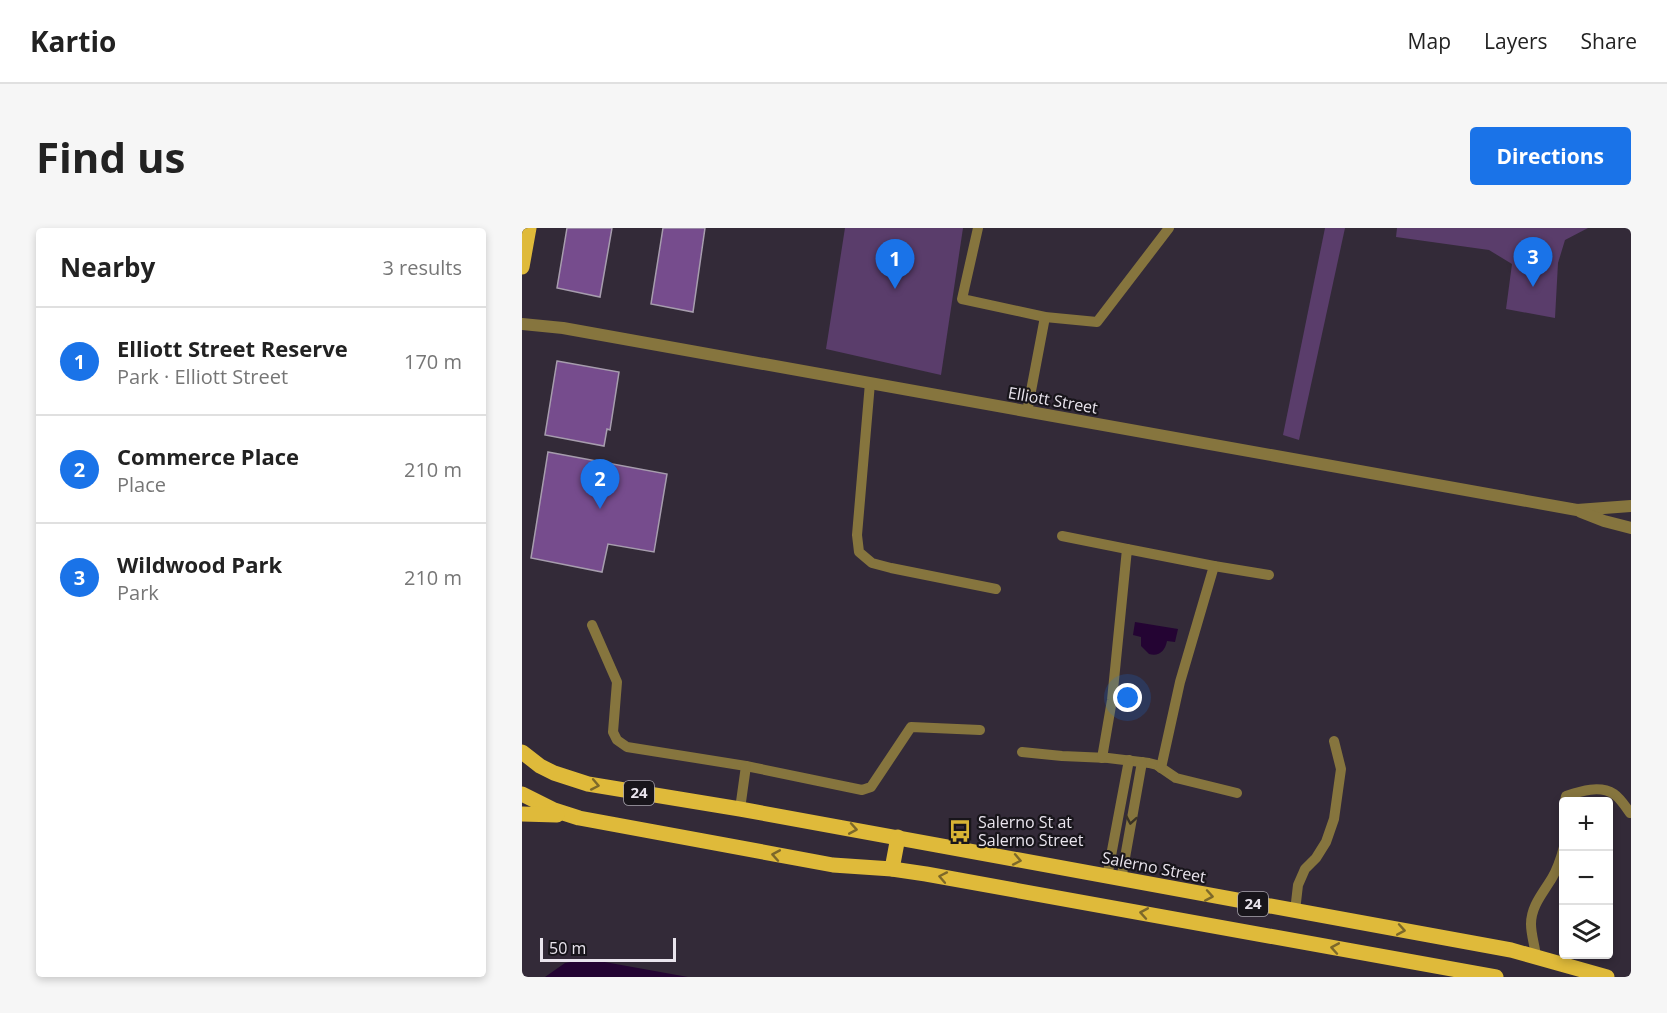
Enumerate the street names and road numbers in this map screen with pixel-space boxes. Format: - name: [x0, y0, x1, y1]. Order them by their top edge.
- street label: Elliott Street: [1006, 381, 1100, 419]
- road number: 24: [624, 781, 654, 805]
- street label: Salerno Street: [1100, 846, 1208, 888]
- road number: 24: [1238, 892, 1268, 916]

